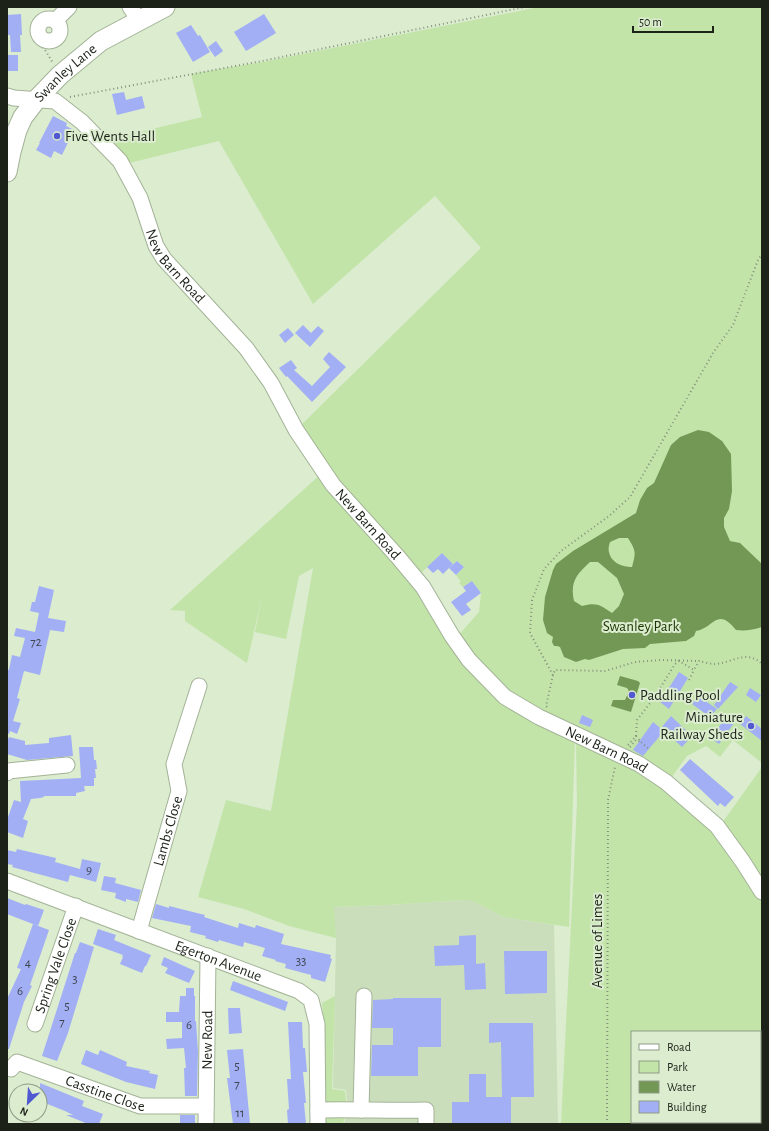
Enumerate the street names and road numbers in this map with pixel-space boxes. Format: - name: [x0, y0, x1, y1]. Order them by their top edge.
- street label: Swanley Lane: [31, 41, 99, 105]
- street label: New Barn Road: [143, 227, 208, 306]
- street label: New Barn Road: [333, 486, 404, 562]
- street label: New Barn Road: [563, 723, 651, 775]
- street label: Lambs Close: [150, 794, 185, 868]
- street label: Avenue of Limes: [590, 894, 605, 988]
- street label: Spring Vale Close: [32, 916, 79, 1015]
- street label: Egerton Avenue: [173, 938, 264, 984]
- street label: New Road: [199, 1010, 215, 1070]
- street label: Casstine Close: [64, 1073, 145, 1114]

